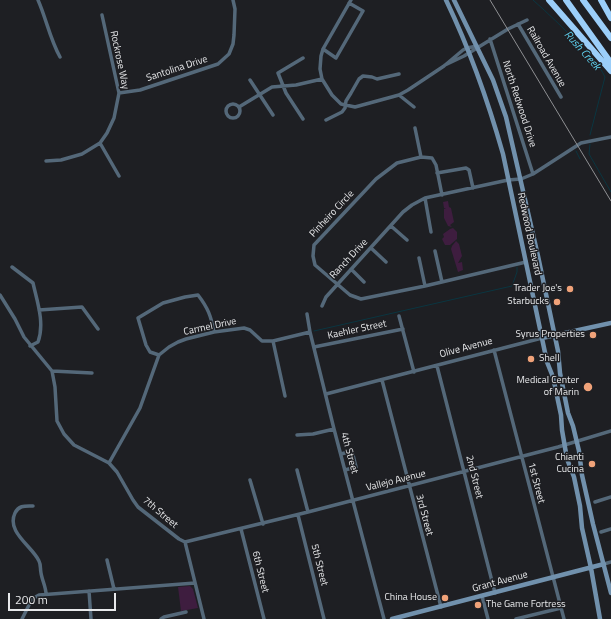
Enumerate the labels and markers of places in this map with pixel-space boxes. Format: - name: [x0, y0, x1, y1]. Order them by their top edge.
- place label: Trader Joe's: [513, 283, 562, 295]
- marker: Trader Joe's: [565, 284, 575, 294]
- place label: Starbucks: [507, 296, 549, 308]
- marker: Starbucks: [552, 297, 562, 307]
- place label: Syrus Properties: [515, 329, 585, 341]
- marker: Syrus Properties: [588, 330, 598, 340]
- place label: Shell: [539, 353, 559, 365]
- marker: Shell: [526, 354, 536, 364]
- place label: Medical Center of Marin: [516, 375, 579, 398]
- marker: Medical Center of Marin: [582, 381, 594, 393]
- place label: Chianti Cucina: [555, 452, 584, 476]
- marker: Chianti Cucina: [587, 459, 597, 469]
- place label: China House: [384, 592, 437, 604]
- marker: China House: [440, 593, 450, 603]
- place label: The Game Fortress: [486, 599, 566, 611]
- marker: The Game Fortress: [473, 600, 483, 610]

